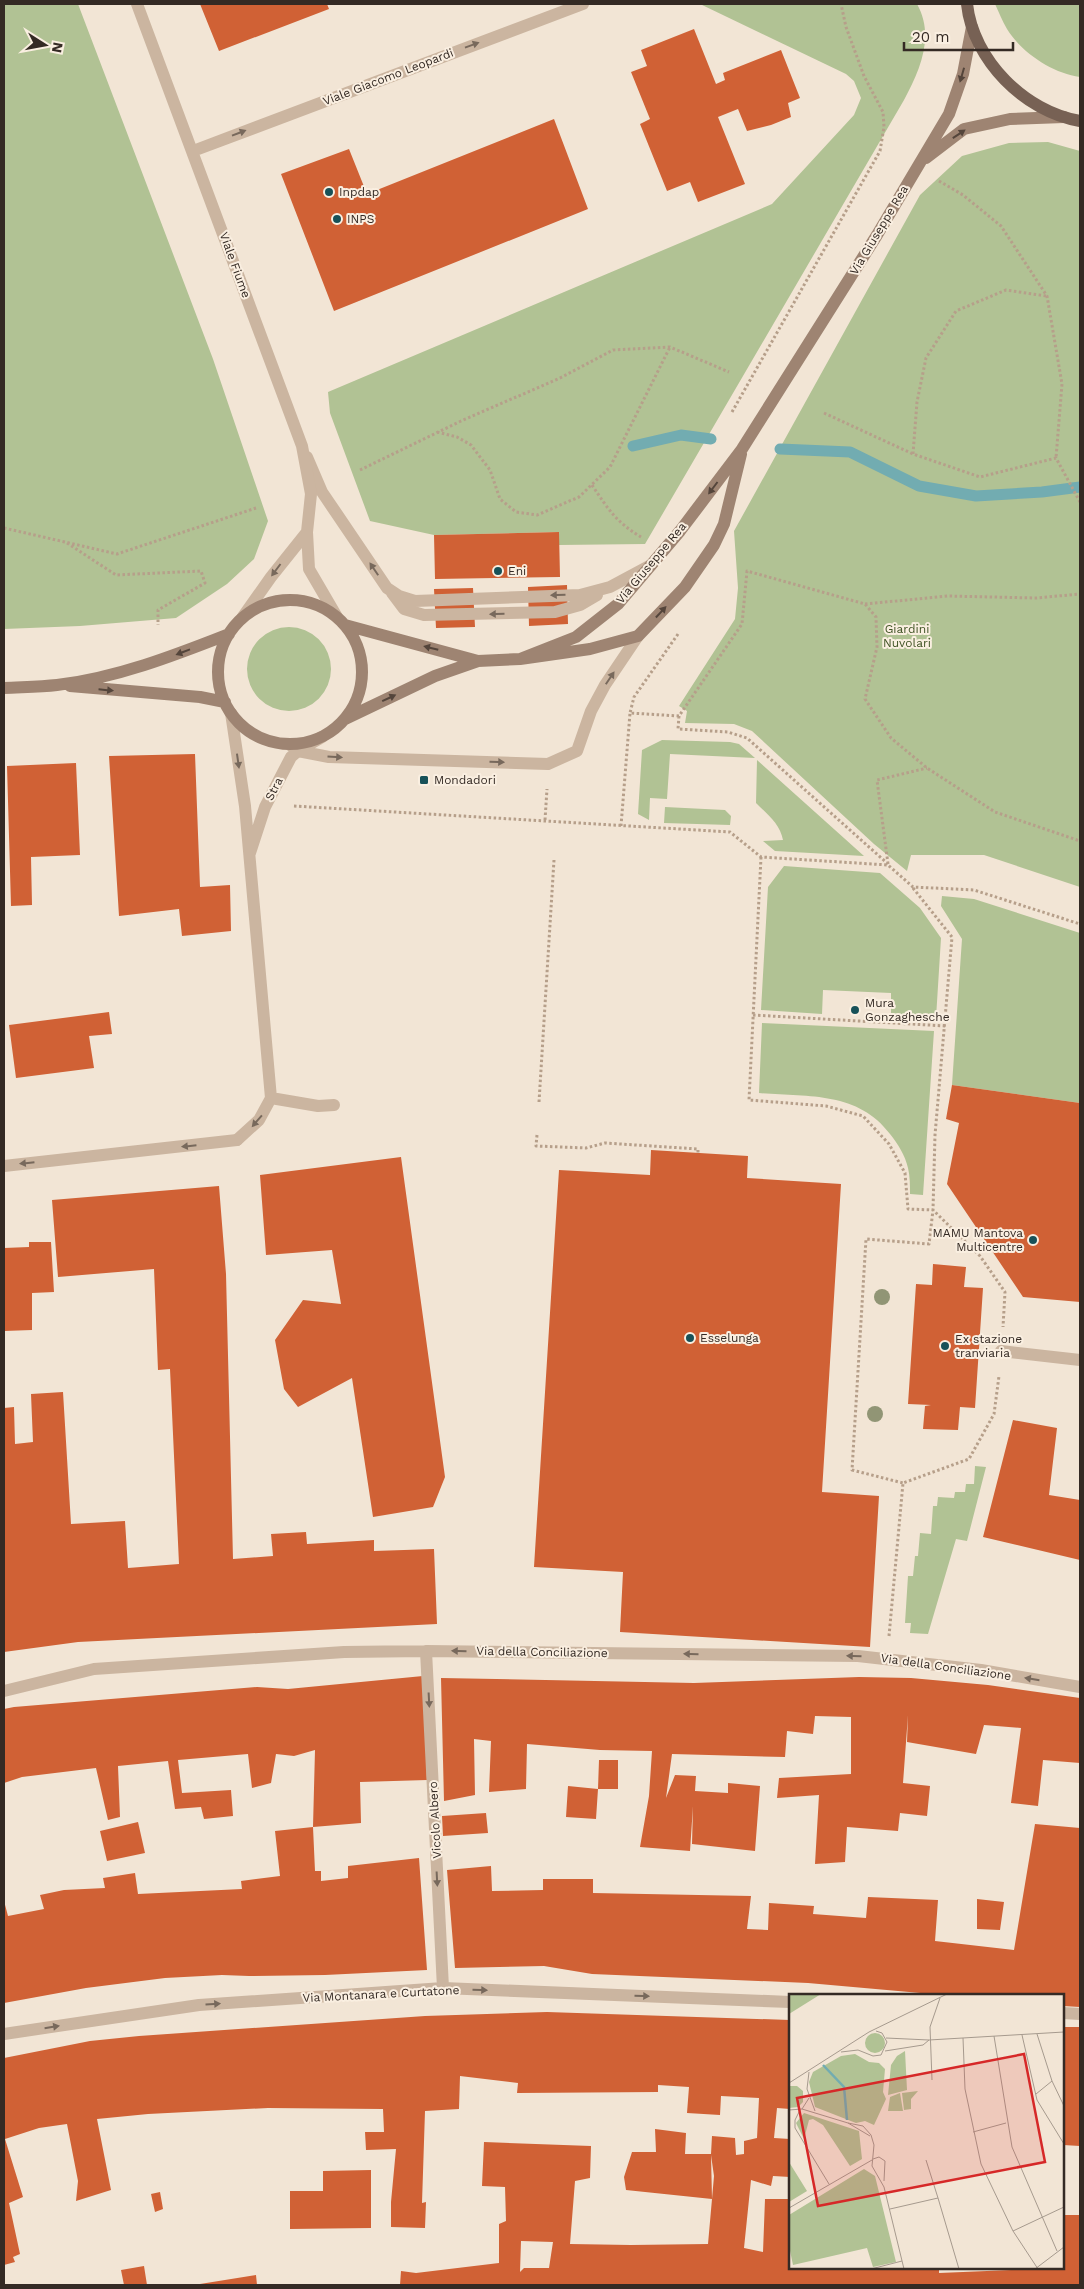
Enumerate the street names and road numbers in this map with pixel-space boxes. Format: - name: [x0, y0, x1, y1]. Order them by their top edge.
- street label: Viale Giacomo Leopardi: [321, 46, 455, 108]
- street label: Via Giuseppe Rea: [847, 183, 911, 277]
- street label: Viale Fiume: [217, 230, 253, 300]
- street label: Via Giuseppe Rea: [613, 519, 689, 606]
- street label: Stra: [262, 775, 286, 803]
- street label: Via della Conciliazione: [476, 1644, 608, 1660]
- street label: Via della Conciliazione: [880, 1651, 1012, 1683]
- street label: Vicolo Albero: [426, 1781, 444, 1859]
- street label: Via Montanara e Curtatone: [302, 1983, 460, 2005]

